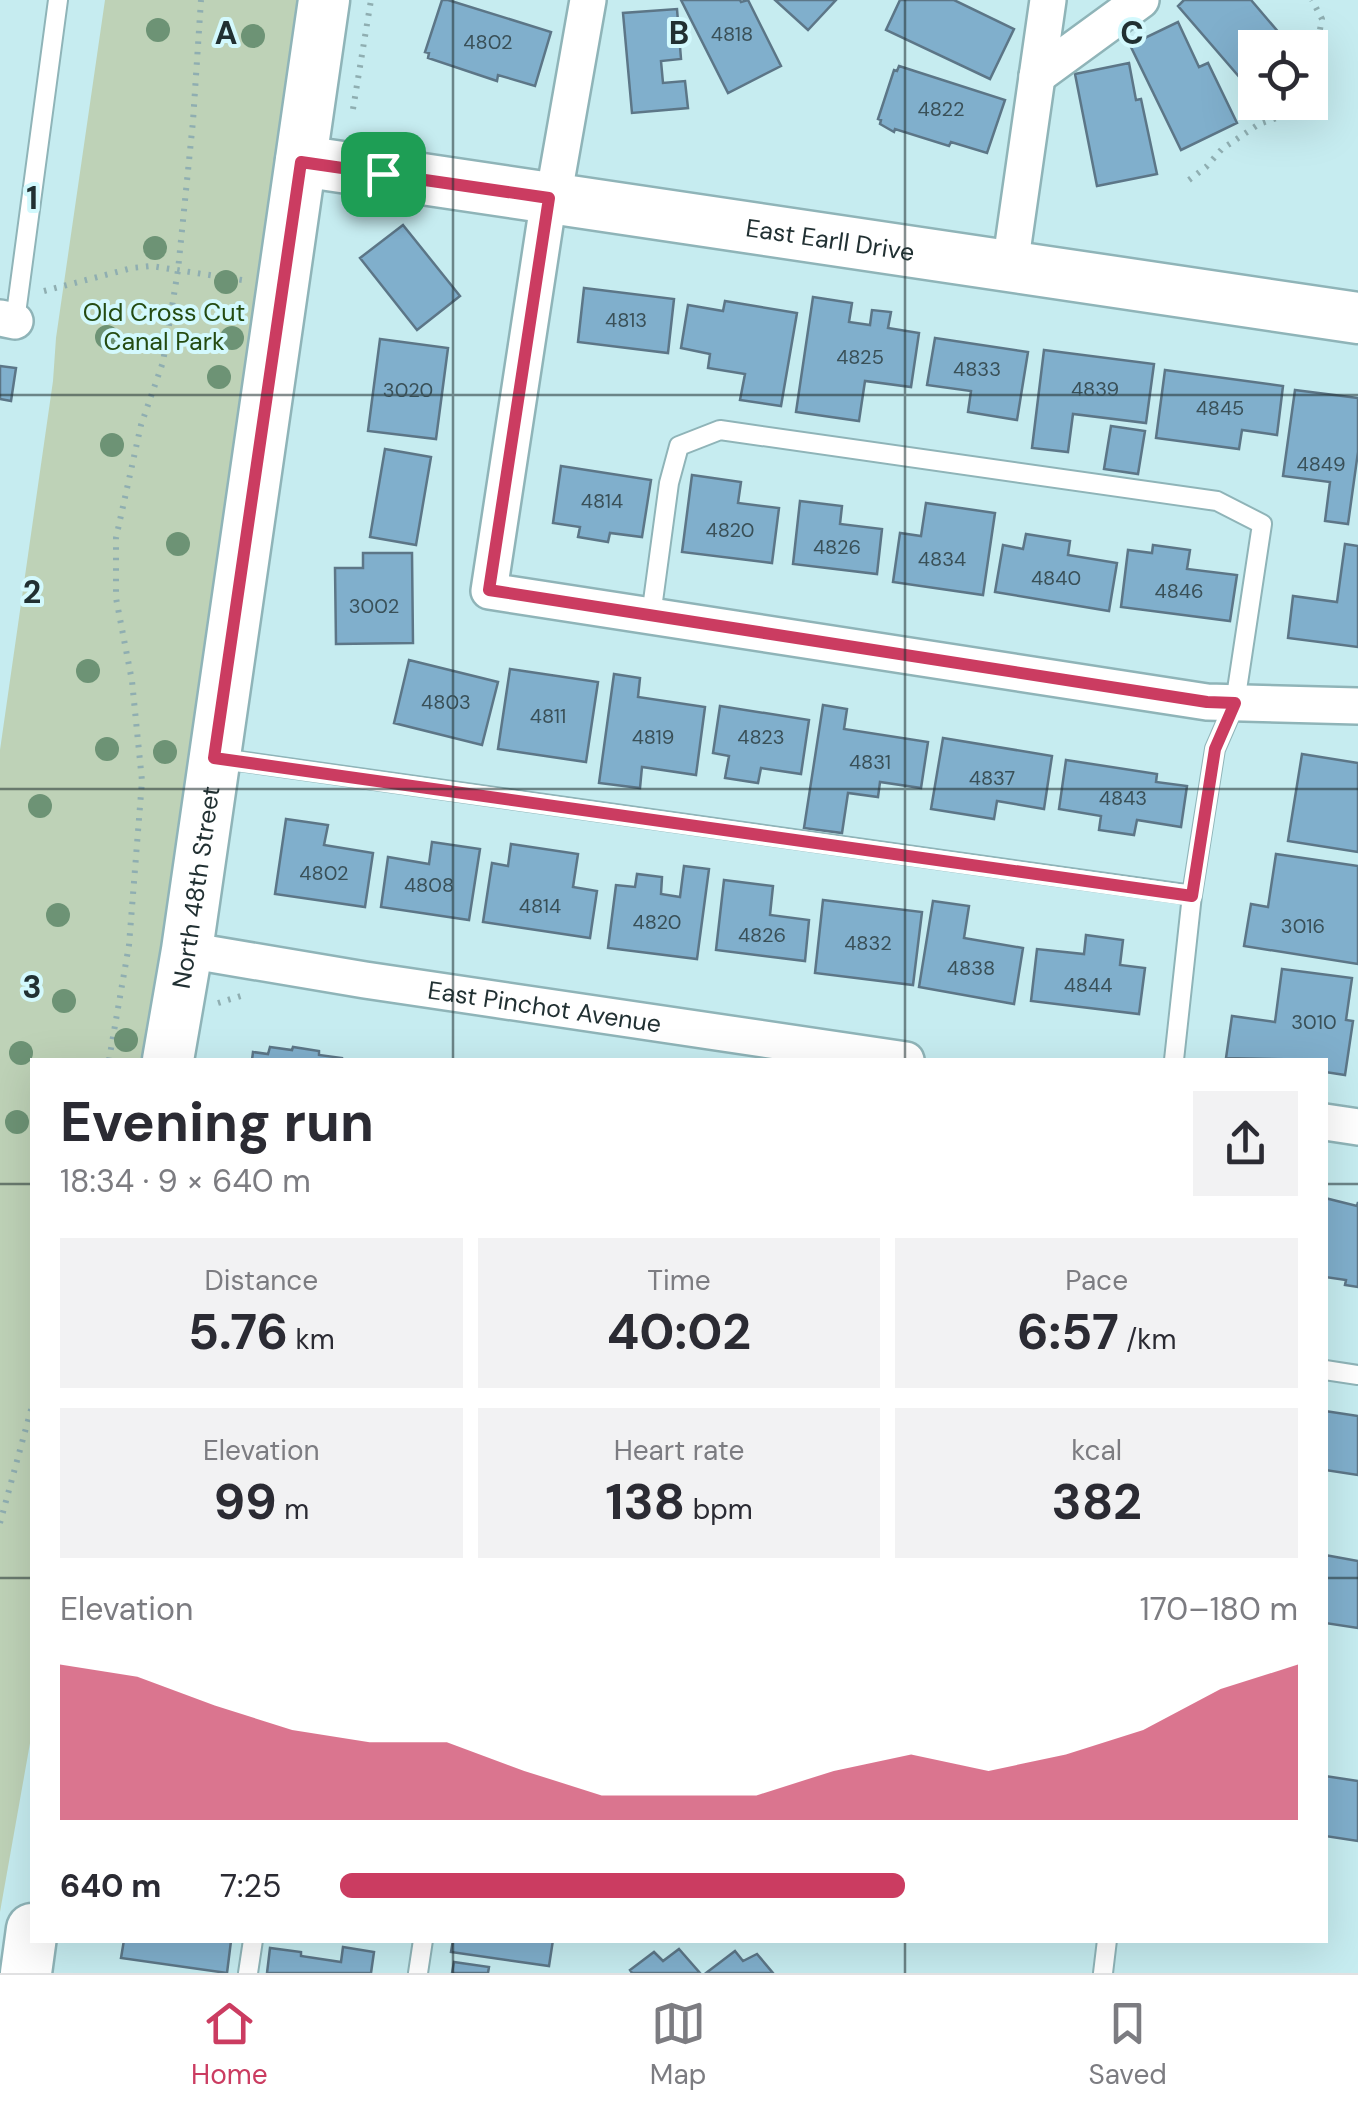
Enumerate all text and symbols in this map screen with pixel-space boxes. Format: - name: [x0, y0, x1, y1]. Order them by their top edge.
- text: A: [215, 12, 237, 54]
- text: B: [669, 12, 689, 54]
- text: C: [1120, 12, 1144, 54]
- house number: 4818: [711, 21, 753, 47]
- house number: 4802: [463, 29, 513, 55]
- map controls: [1238, 30, 1328, 120]
- button: locate: [1238, 30, 1328, 120]
- house number: 4822: [918, 96, 965, 122]
- pin: [341, 132, 426, 217]
- icon: arrive: [356, 147, 411, 202]
- text: 1: [26, 177, 38, 219]
- street label: East Earll Drive: [744, 211, 917, 268]
- park label: Old Cross Cut Canal Park: [83, 296, 245, 358]
- house number: 4813: [605, 307, 647, 333]
- house number: 4825: [836, 344, 884, 370]
- house number: 4833: [953, 356, 1001, 382]
- house number: 4839: [1071, 376, 1119, 402]
- house number: 3020: [383, 377, 433, 403]
- house number: 4845: [1196, 395, 1244, 421]
- house number: 4849: [1297, 451, 1346, 477]
- house number: 4814: [581, 488, 623, 514]
- house number: 4820: [706, 517, 754, 543]
- house number: 4826: [813, 534, 861, 560]
- house number: 4834: [918, 546, 966, 572]
- house number: 4840: [1031, 565, 1081, 591]
- text: 2: [23, 571, 41, 613]
- house number: 4846: [1155, 578, 1204, 604]
- house number: 3002: [349, 593, 399, 619]
- house number: 4803: [421, 689, 471, 715]
- house number: 4811: [530, 703, 566, 729]
- house number: 4819: [632, 724, 674, 750]
- house number: 4823: [737, 724, 785, 750]
- house number: 4831: [849, 749, 891, 775]
- house number: 4837: [969, 765, 1015, 791]
- street label: North 48th Street: [164, 784, 227, 991]
- house number: 4843: [1099, 785, 1147, 811]
- house number: 4802: [299, 860, 349, 886]
- house number: 4808: [404, 872, 454, 898]
- house number: 4814: [519, 893, 561, 919]
- house number: 4820: [633, 909, 681, 935]
- house number: 3016: [1281, 913, 1325, 939]
- house number: 4826: [738, 922, 786, 948]
- house number: 4832: [844, 930, 892, 956]
- house number: 4838: [947, 955, 995, 981]
- text: 3: [22, 966, 42, 1008]
- house number: 4844: [1064, 972, 1112, 998]
- street label: East Pinchot Avenue: [426, 973, 663, 1040]
- house number: 3010: [1291, 1009, 1337, 1035]
- text: Evening run: [60, 1086, 374, 1158]
- button: share: [1193, 1091, 1298, 1196]
- text: 18:34 · 9 × 640 m: [60, 1160, 311, 1202]
- text: Distance: [205, 1262, 318, 1299]
- text: Time: [647, 1262, 711, 1299]
- text: Pace: [1065, 1262, 1128, 1299]
- text: 5.76: [188, 1299, 288, 1365]
- text: 40:02: [607, 1299, 751, 1365]
- text: 6:57: [1017, 1299, 1119, 1365]
- text: km: [288, 1321, 335, 1358]
- text: /km: [1119, 1321, 1176, 1358]
- text: Elevation: [203, 1432, 320, 1469]
- text: Heart rate: [614, 1432, 744, 1469]
- text: kcal: [1071, 1432, 1122, 1469]
- text: 99: [213, 1469, 277, 1535]
- text: 138: [605, 1469, 685, 1535]
- text: 382: [1052, 1469, 1142, 1535]
- text: m: [277, 1491, 309, 1528]
- text: bpm: [685, 1491, 753, 1528]
- text: Elevation: [60, 1588, 193, 1630]
- text: 170–180 m: [1140, 1588, 1298, 1630]
- text: 640 m: [60, 1865, 161, 1907]
- text: 7:25: [220, 1865, 282, 1907]
- tab: Home: [191, 1996, 268, 2093]
- tab: Map: [650, 1996, 706, 2093]
- tab: Saved: [1088, 1996, 1167, 2093]

